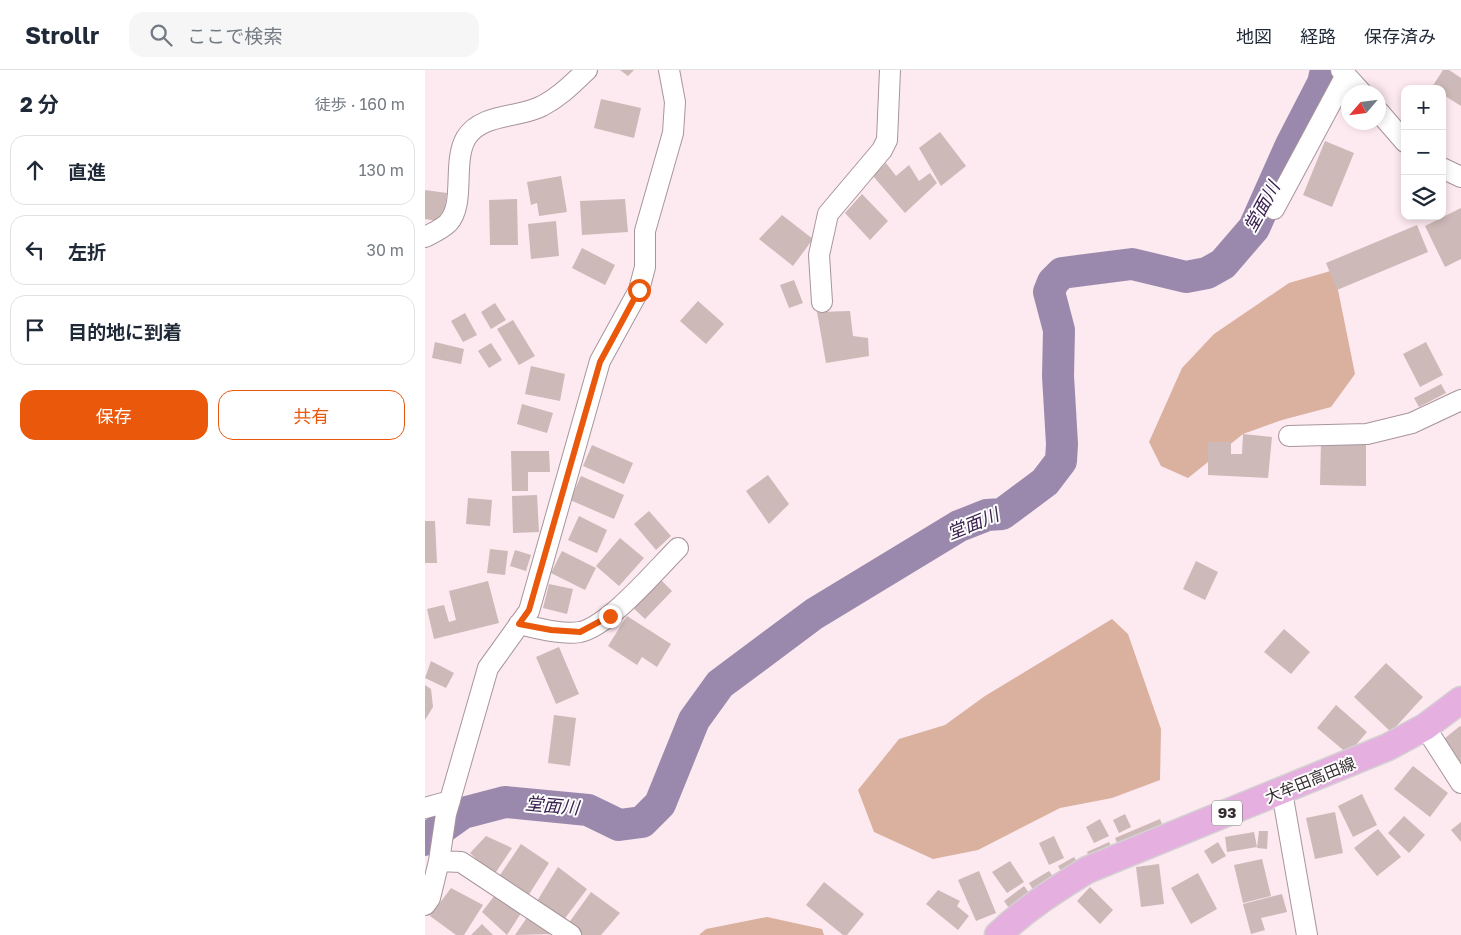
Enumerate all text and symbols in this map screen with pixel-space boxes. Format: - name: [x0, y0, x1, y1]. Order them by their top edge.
- search box: [129, 12, 479, 57]
- text: Strollr: [25, 20, 99, 49]
- icon: search: [147, 21, 175, 49]
- text: ここで検索: [187, 24, 282, 47]
- text: 地図: [1236, 25, 1272, 47]
- text: 経路: [1300, 25, 1336, 47]
- text: 保存済み: [1364, 25, 1436, 47]
- north arrow: [1341, 85, 1386, 130]
- map controls: [1401, 85, 1446, 220]
- button: +: [1401, 85, 1446, 130]
- text: 2 分: [20, 91, 59, 117]
- text: 徒歩 · 160 m: [315, 94, 405, 114]
- button: −: [1401, 130, 1446, 175]
- icon: ahead: [21, 156, 49, 184]
- text: 直進: [68, 160, 106, 183]
- text: 130 m: [359, 160, 404, 180]
- button: layers: [1401, 175, 1446, 220]
- water label: 堂面川: [1238, 176, 1285, 235]
- icon: left: [21, 236, 49, 264]
- text: 左折: [68, 240, 106, 263]
- text: 30 m: [367, 240, 404, 260]
- route start: [628, 279, 651, 302]
- icon: arrive: [21, 316, 49, 344]
- text: 目的地に到着: [68, 320, 182, 343]
- button: 保存: [20, 390, 208, 440]
- button: 共有: [218, 390, 405, 440]
- water label: 堂面川: [943, 502, 1004, 543]
- route end: [599, 605, 622, 628]
- street label: 大牟田高田線: [1262, 753, 1358, 807]
- water label: 堂面川: [524, 792, 582, 818]
- road number: 93: [1212, 800, 1242, 826]

